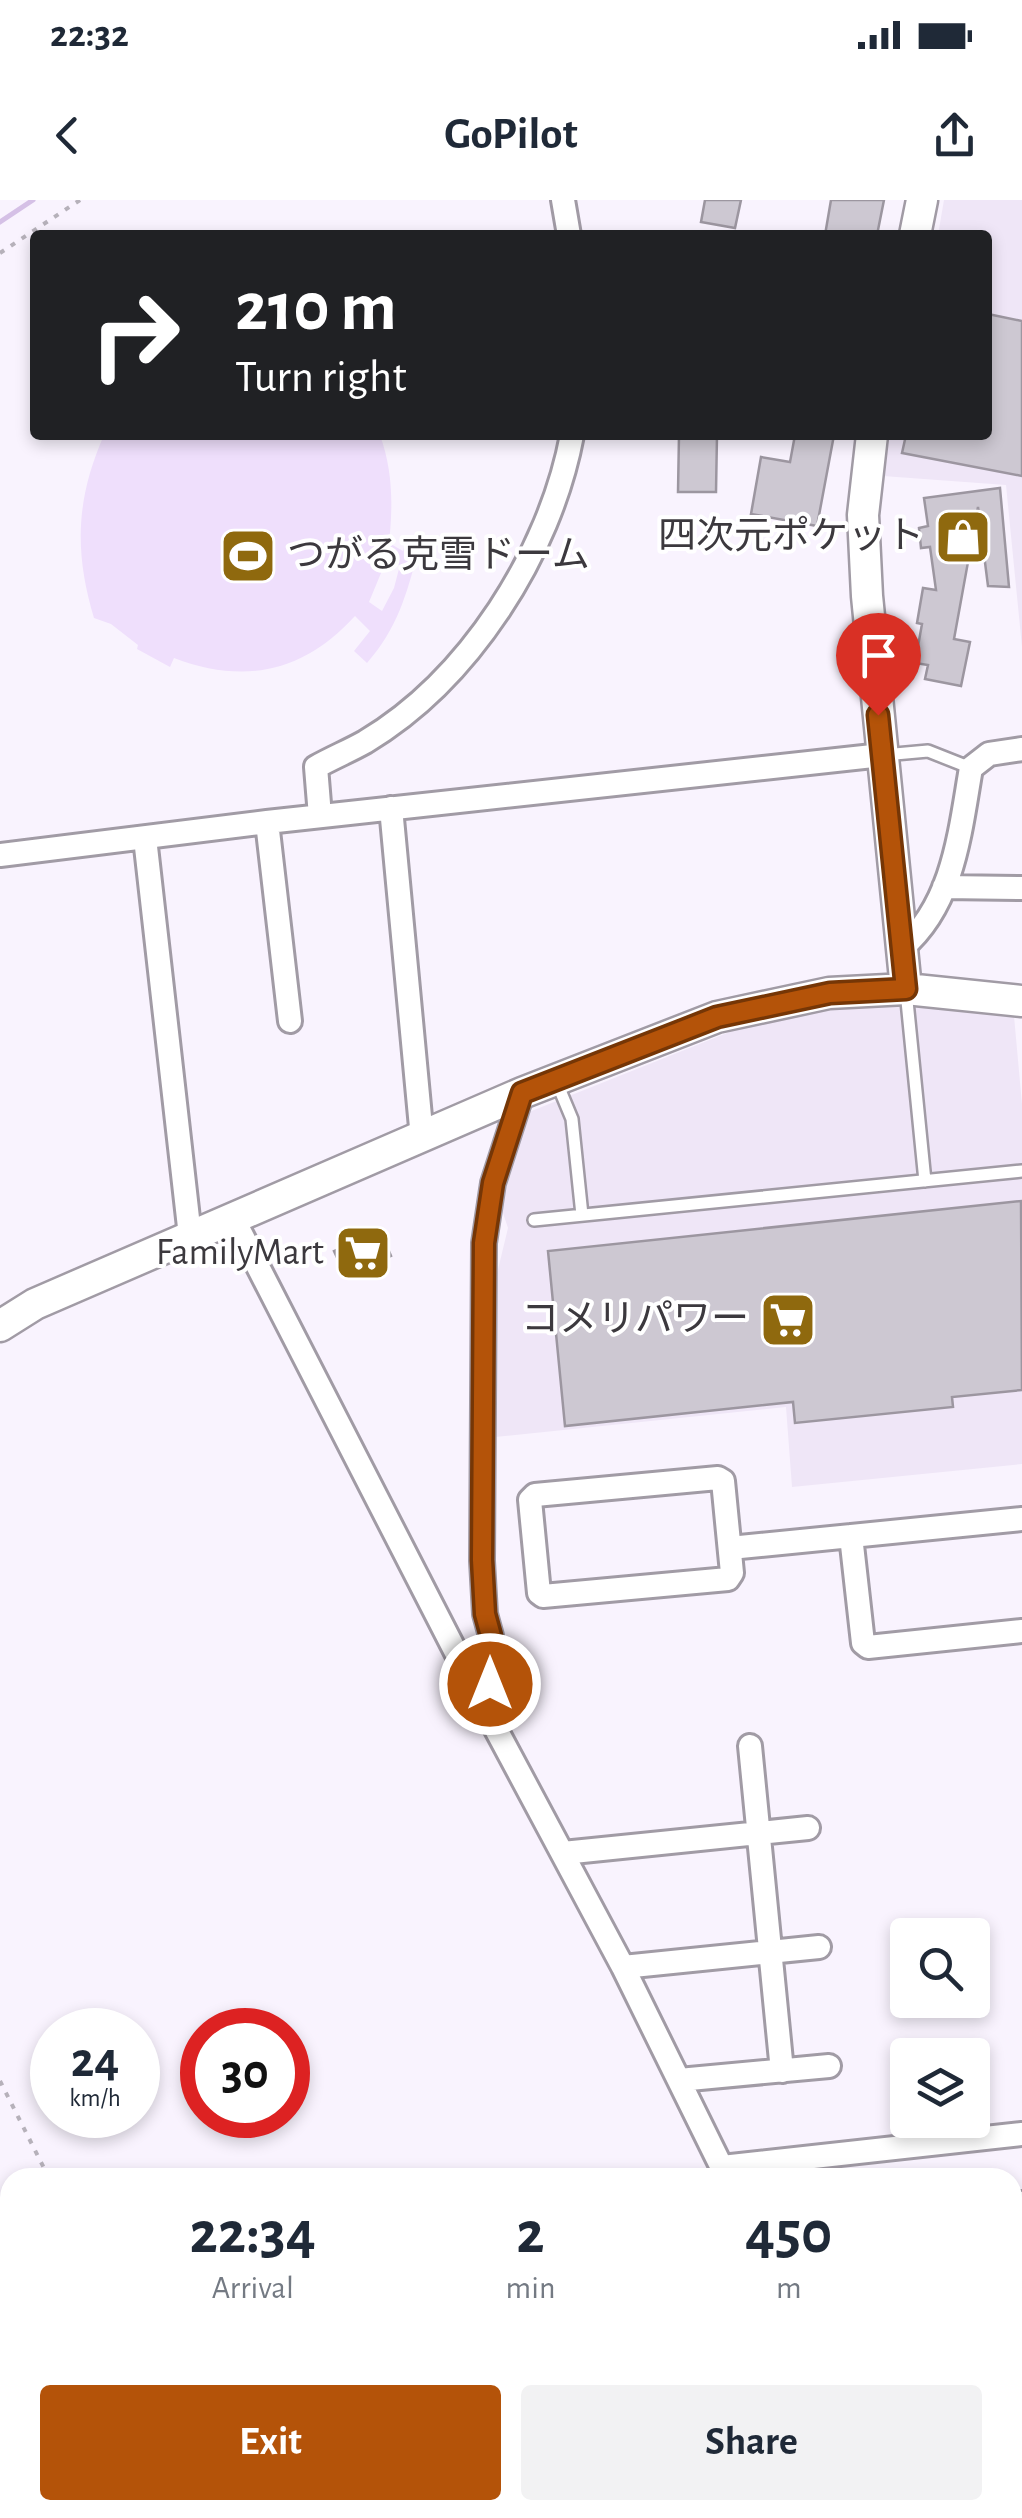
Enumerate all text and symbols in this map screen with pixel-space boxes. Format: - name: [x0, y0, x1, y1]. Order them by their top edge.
- text: 22:32: [50, 16, 129, 54]
- icon: back: [40, 108, 95, 163]
- icon: share: [927, 108, 982, 163]
- text: GoPilot: [444, 112, 578, 157]
- icon: right: [70, 270, 200, 400]
- text: 210 m: [235, 273, 397, 343]
- text: Turn right: [235, 355, 407, 400]
- shop icon: 四次元ポケット: [933, 507, 993, 567]
- place label: 四次元ポケット: [658, 515, 924, 556]
- sports icon: つがる克雪ドーム: [218, 526, 278, 586]
- place label: つがる克雪ドーム: [287, 534, 590, 575]
- pin: [836, 613, 921, 716]
- icon: arrive: [851, 628, 906, 683]
- supermarket icon: FamilyMart: [333, 1223, 393, 1283]
- place label: FamilyMart: [156, 1234, 324, 1272]
- supermarket icon: コメリパワー: [758, 1290, 818, 1350]
- place label: コメリパワー: [521, 1300, 749, 1339]
- position arrow: [438, 1632, 542, 1736]
- map controls: [890, 1918, 990, 2138]
- button: search: [890, 1918, 990, 2018]
- speed limit sign: 30: [180, 2008, 310, 2138]
- text: 24: [71, 2036, 119, 2086]
- button: layers: [890, 2038, 990, 2138]
- text: km/h: [69, 2086, 121, 2111]
- text: 22:34: [190, 2204, 316, 2264]
- text: 2: [516, 2204, 545, 2264]
- text: 450: [745, 2204, 832, 2264]
- text: Arrival: [212, 2272, 294, 2304]
- text: min: [506, 2272, 555, 2304]
- text: m: [776, 2272, 801, 2304]
- button: Exit: [40, 2385, 501, 2500]
- button: Share: [521, 2385, 982, 2500]

